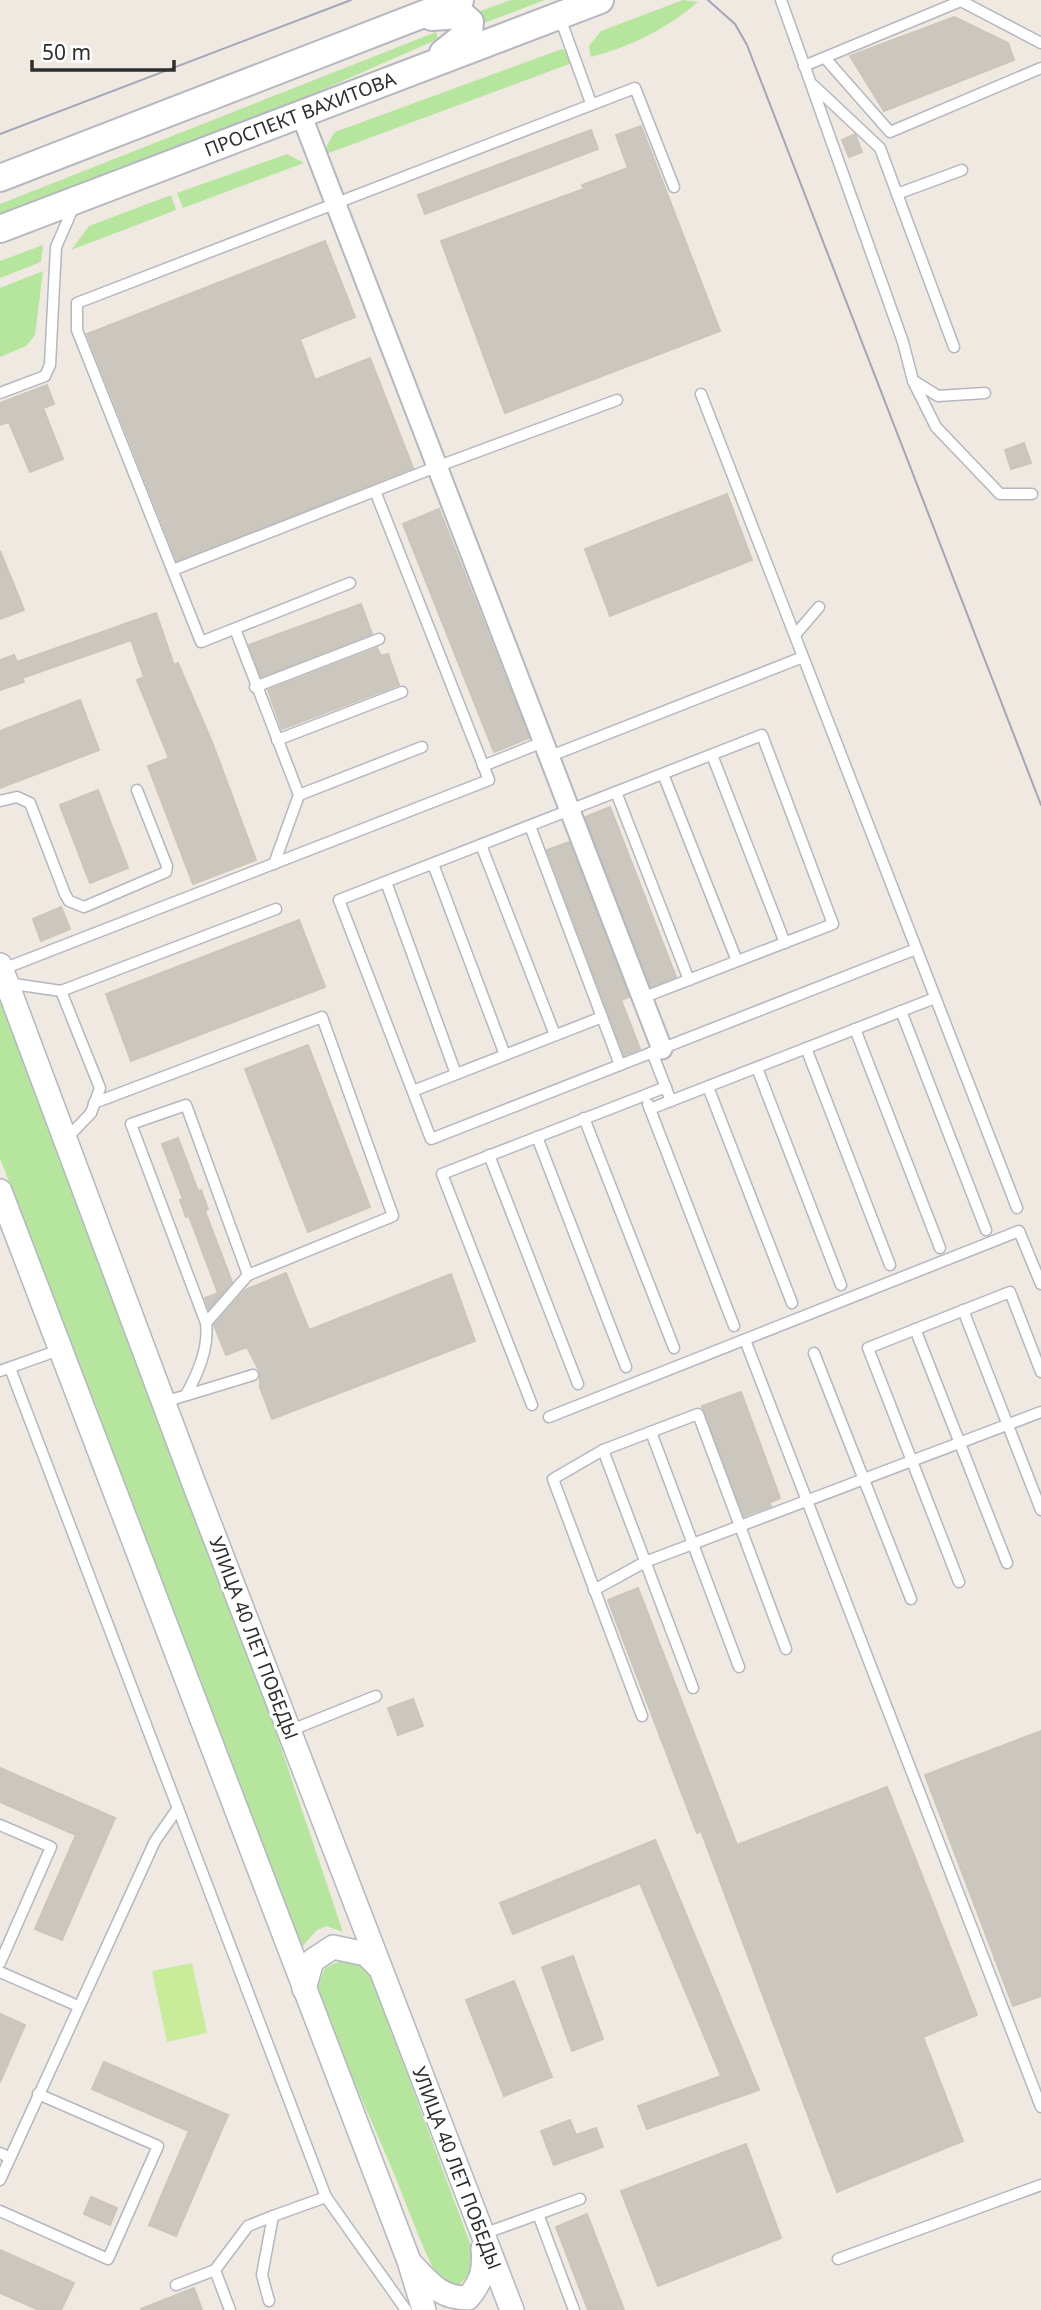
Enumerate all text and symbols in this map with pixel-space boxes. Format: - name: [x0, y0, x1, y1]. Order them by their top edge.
- scale bar: [32, 28, 173, 72]
- text: 50 m: [42, 38, 91, 66]
- street label: ПРОСПЕКТ ВАХИТОВА: [201, 65, 400, 163]
- street label: УЛИЦА 40 ЛЕТ ПОБЕДЫ: [203, 1533, 305, 1743]
- street label: УЛИЦА 40 ЛЕТ ПОБЕДЫ: [406, 2063, 508, 2273]

